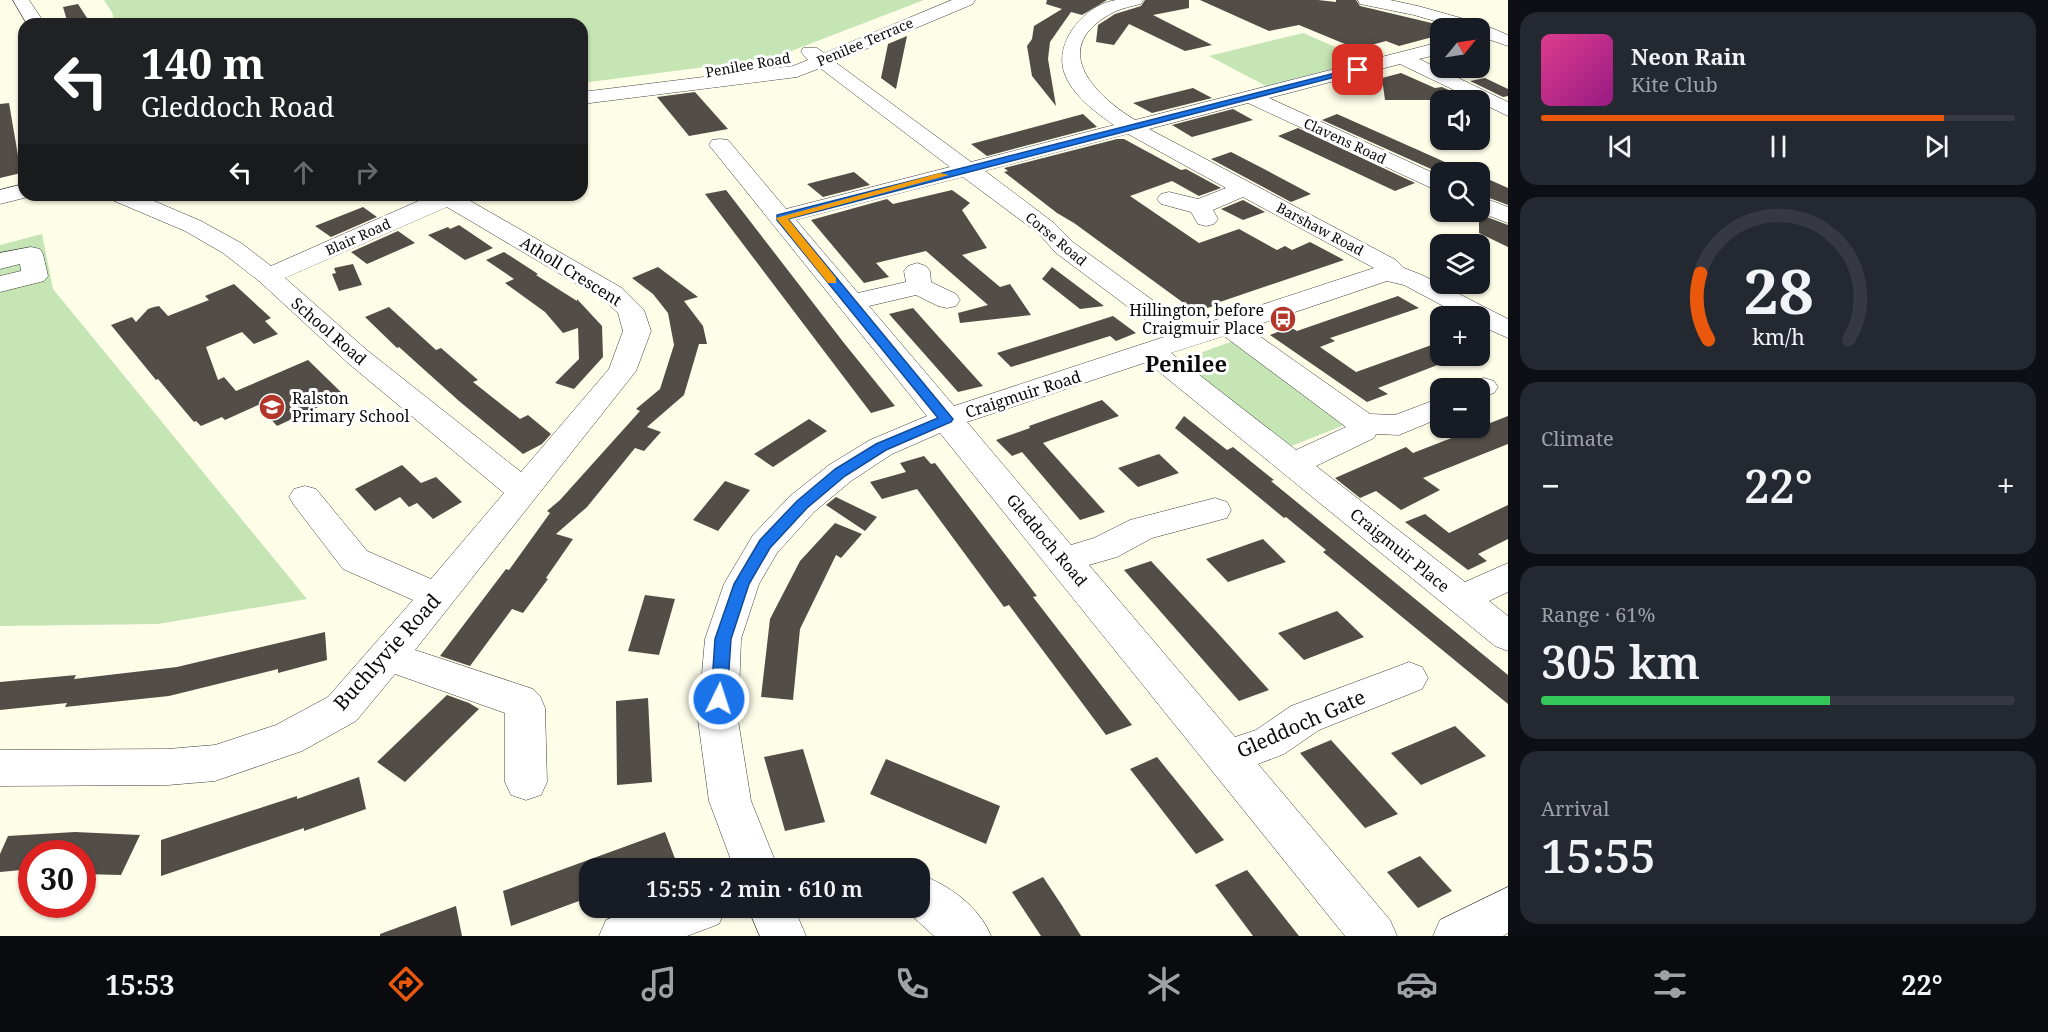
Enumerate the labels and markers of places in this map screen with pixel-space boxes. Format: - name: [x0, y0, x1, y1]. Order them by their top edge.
- pin: [1332, 44, 1383, 95]
- place label: Hillington, before Craigmuir Place: [1129, 299, 1264, 339]
- bus stop icon: Hillington, before Craigmuir Place: [1268, 304, 1298, 334]
- place label: Ralston Primary School: [292, 387, 409, 427]
- school or university icon: Ralston Primary School: [257, 392, 287, 422]

